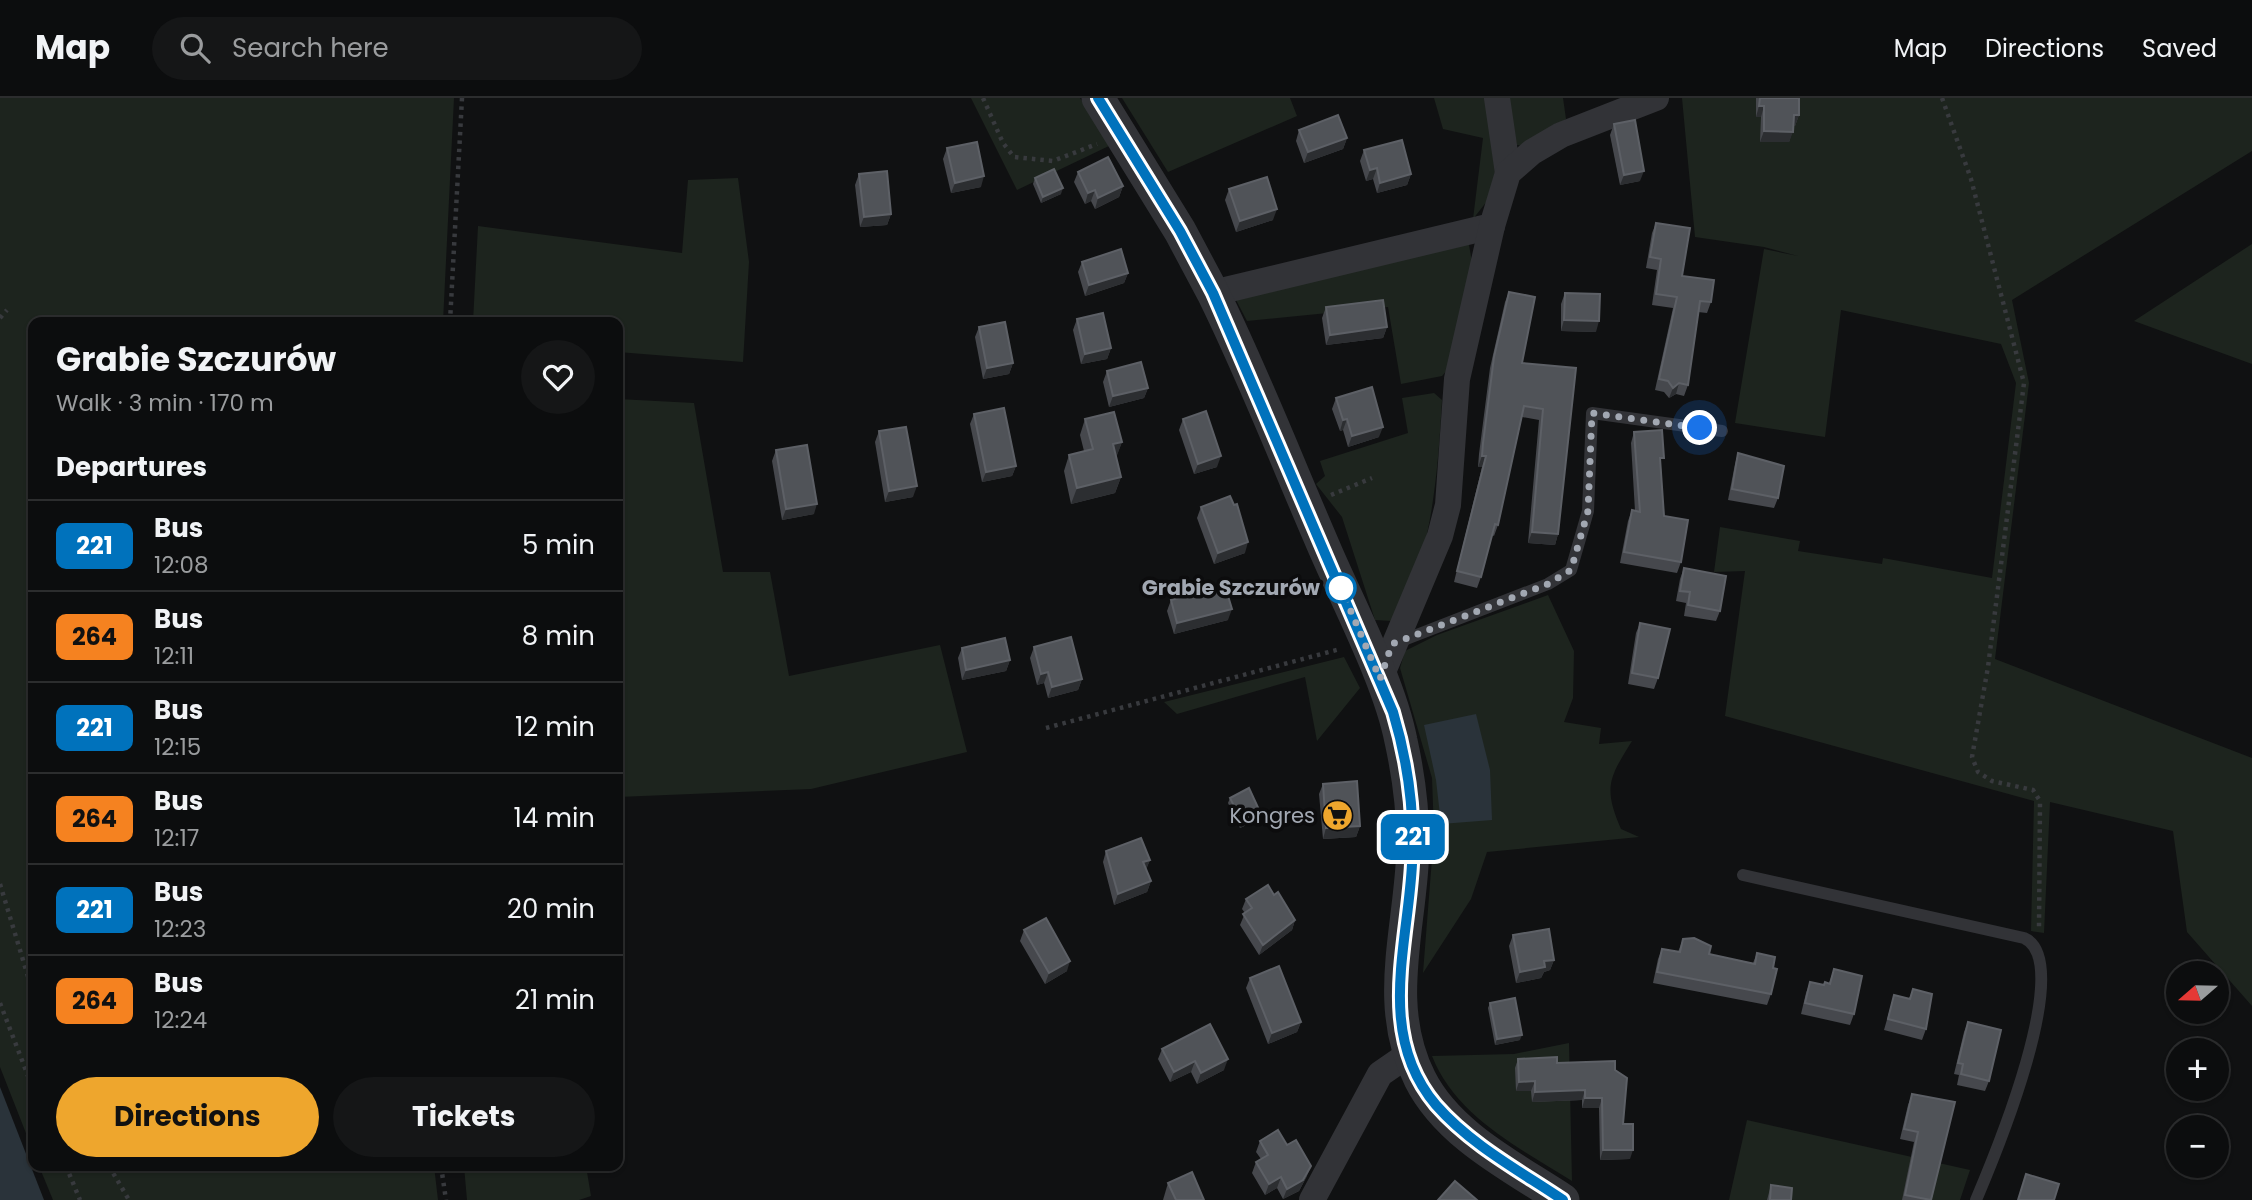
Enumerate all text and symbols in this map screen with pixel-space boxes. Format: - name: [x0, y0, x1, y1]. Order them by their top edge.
- search box: [152, 17, 642, 80]
- text: Map: [35, 24, 110, 71]
- icon: search: [176, 29, 214, 67]
- text: Search here: [232, 30, 389, 66]
- text: Map: [1894, 32, 1947, 65]
- text: Directions: [1985, 32, 2104, 65]
- text: Saved: [2142, 32, 2217, 65]
- text: Grabie Szczurów: [56, 336, 336, 383]
- button: heart: [521, 340, 595, 414]
- text: Walk · 3 min · 170 m: [56, 387, 274, 419]
- your location: [1682, 410, 1717, 445]
- text: Departures: [56, 449, 207, 485]
- text: Bus: [154, 510, 203, 546]
- text: 5 min: [522, 527, 595, 563]
- text: 221: [76, 529, 113, 562]
- text: 12:08: [154, 549, 208, 581]
- place label: Grabie Szczurów: [1142, 573, 1321, 602]
- marker: Grabie Szczurów: [1326, 573, 1356, 603]
- text: Bus: [154, 601, 203, 637]
- text: 8 min: [522, 618, 595, 654]
- text: 264: [72, 620, 117, 653]
- text: 12:11: [154, 640, 194, 672]
- text: Bus: [154, 692, 203, 728]
- text: 12 min: [515, 709, 595, 745]
- text: 221: [76, 711, 113, 744]
- text: 12:15: [154, 731, 201, 763]
- text: Bus: [154, 783, 203, 819]
- supermarket icon: Kongres: [1321, 799, 1355, 833]
- text: 14 min: [514, 800, 595, 836]
- place label: Kongres: [1230, 801, 1315, 830]
- text: 264: [72, 802, 117, 835]
- line badge: 221: [1373, 814, 1453, 860]
- text: 221: [1395, 820, 1431, 853]
- text: 12:17: [154, 822, 199, 854]
- text: Bus: [154, 874, 203, 910]
- text: 20 min: [507, 891, 595, 927]
- text: 221: [76, 893, 113, 926]
- text: 12:23: [154, 913, 206, 945]
- north arrow: [2166, 961, 2230, 1024]
- map controls: [2166, 961, 2229, 1178]
- text: Bus: [154, 965, 203, 1001]
- text: 21 min: [515, 982, 595, 1018]
- text: 264: [72, 984, 117, 1017]
- text: 12:24: [154, 1004, 207, 1036]
- button: +: [2166, 1038, 2229, 1101]
- button: Directions: [56, 1077, 319, 1157]
- button: Tickets: [333, 1077, 595, 1157]
- button: −: [2166, 1115, 2229, 1178]

